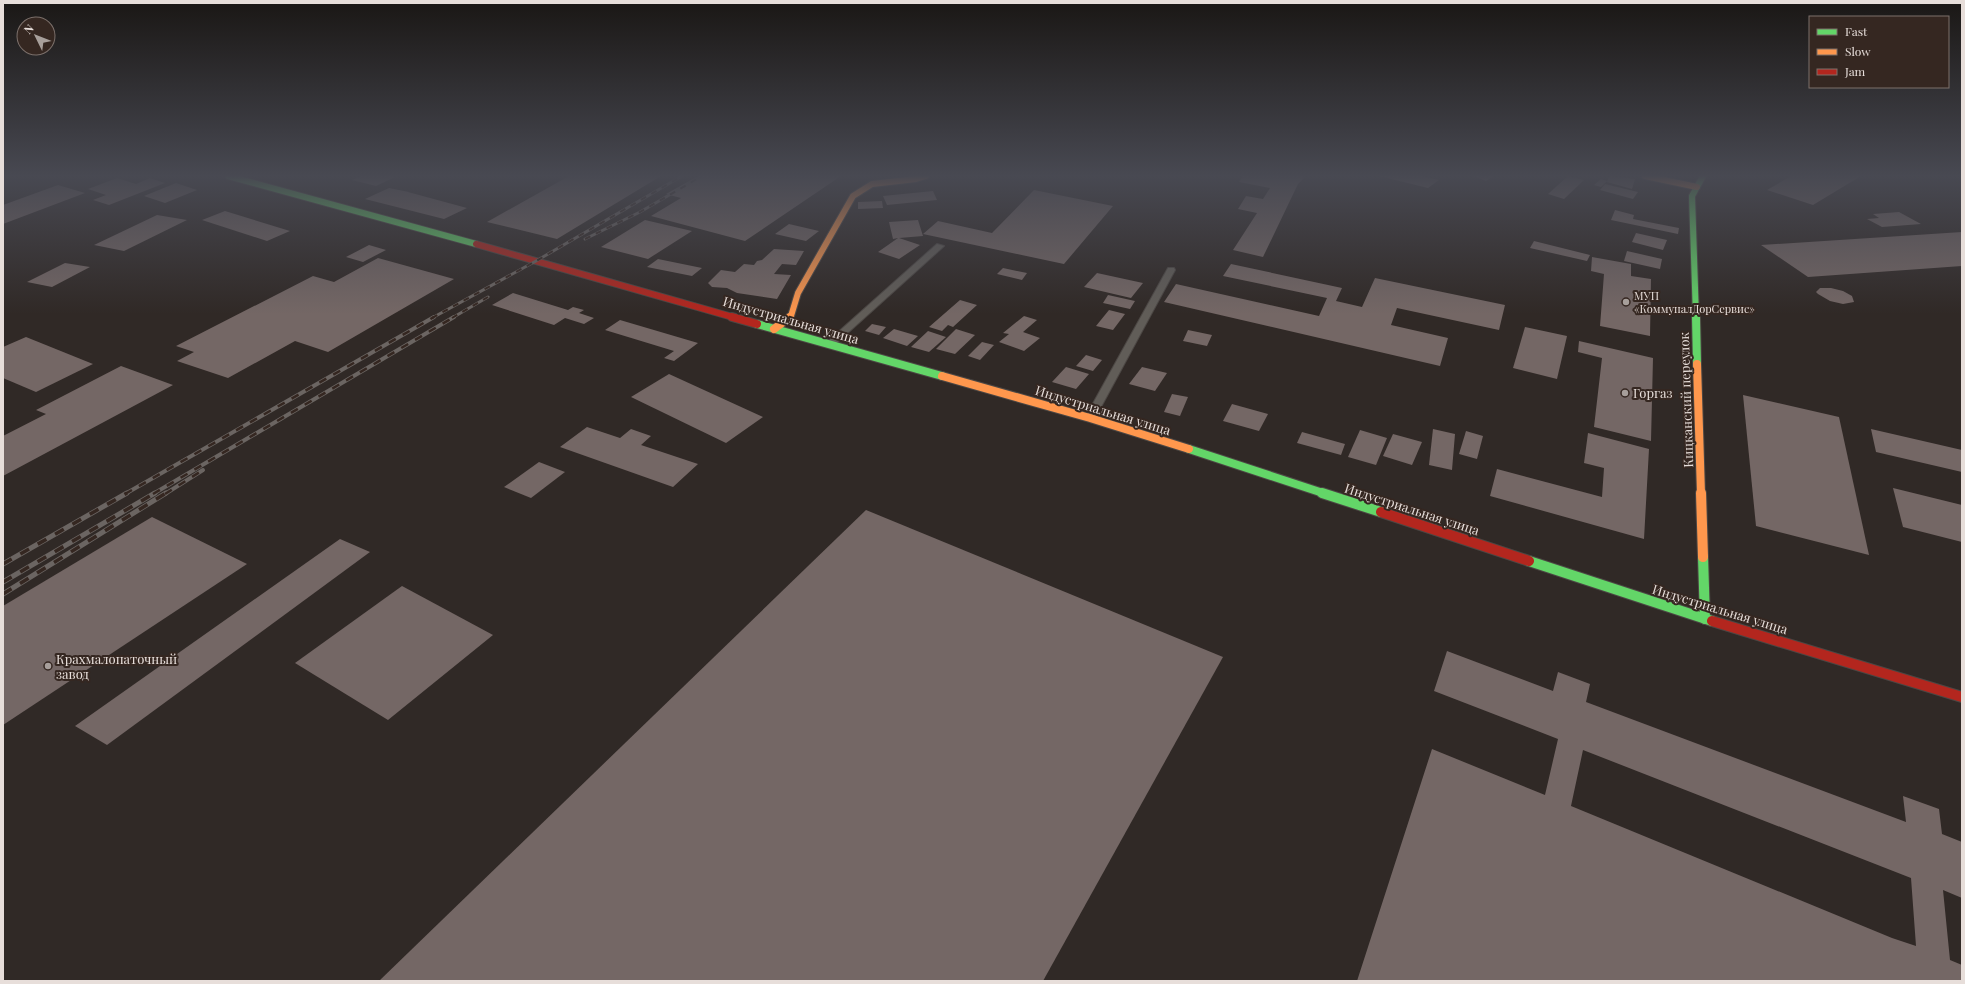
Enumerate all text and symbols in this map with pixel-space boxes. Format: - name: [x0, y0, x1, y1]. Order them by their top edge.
- north arrow: [16, 16, 56, 56]
- legend: [1809, 16, 1949, 88]
- text: N: [20, 21, 37, 37]
- text: Fast: [1845, 23, 1868, 39]
- text: Slow: [1845, 43, 1871, 59]
- text: Jam: [1844, 63, 1866, 79]
- place label: МУП «КоммуналДорСервис»: [1634, 288, 1755, 316]
- street label: Индустриальная улица: [721, 292, 862, 347]
- marker: МУП «КоммуналДорСервис»: [1621, 297, 1631, 307]
- street label: Кицканский переулок: [1675, 331, 1696, 468]
- street label: Индустриальная улица: [1033, 381, 1173, 438]
- place label: Горгаз: [1633, 384, 1673, 401]
- marker: Горгаз: [1620, 388, 1630, 398]
- street label: Индустриальная улица: [1343, 479, 1482, 539]
- street label: Индустриальная улица: [1650, 580, 1790, 637]
- place label: Крахмалопаточный завод: [56, 650, 177, 682]
- marker: Крахмалопаточный завод: [43, 661, 53, 671]

